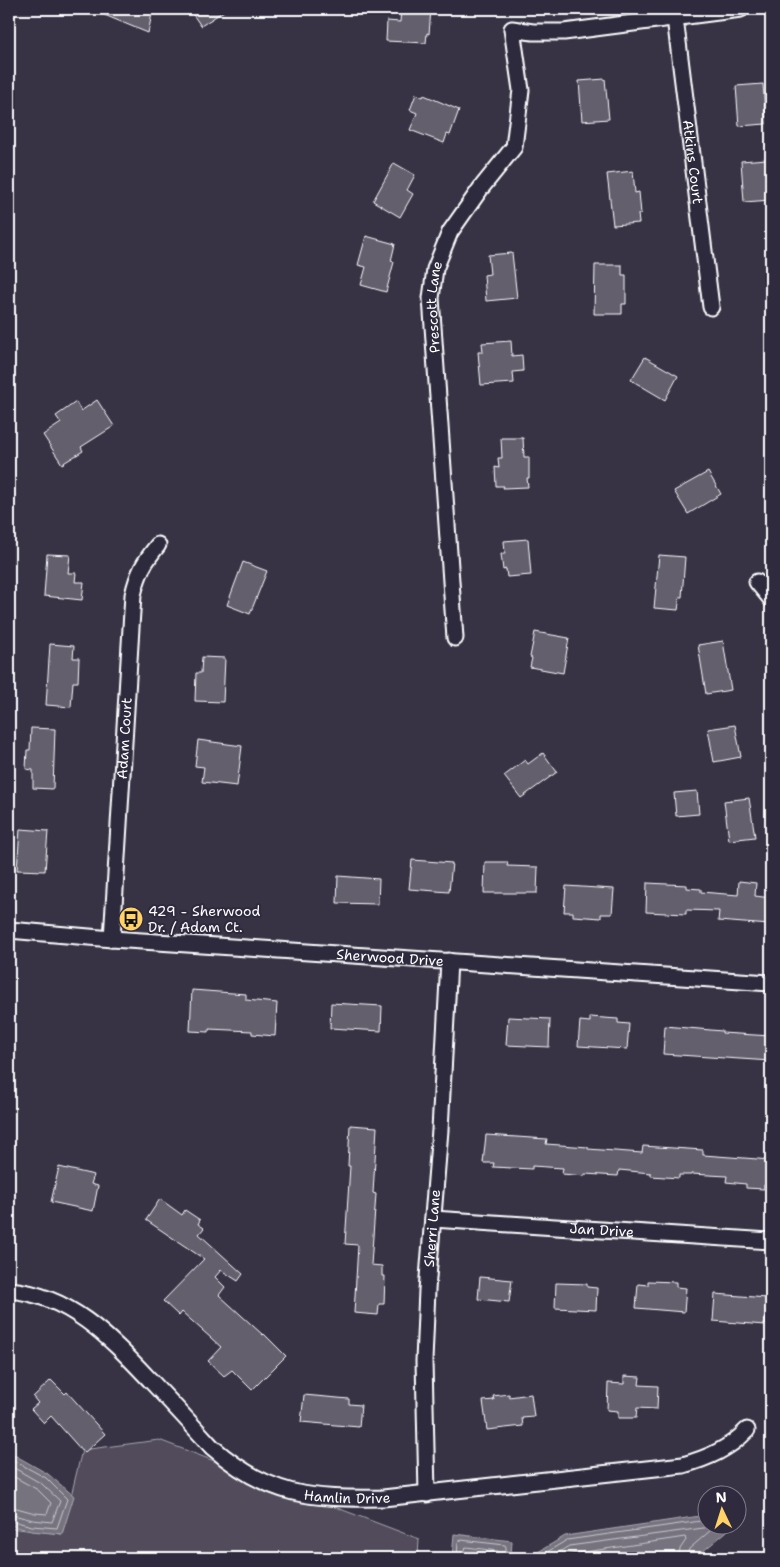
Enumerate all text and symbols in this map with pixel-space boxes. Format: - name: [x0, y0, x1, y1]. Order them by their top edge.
- street label: Atkins Court: [679, 119, 707, 205]
- street label: Prescott Lane: [422, 258, 446, 354]
- street label: Adam Court: [113, 697, 136, 780]
- place label: 429 - Sherwood Dr. / Adam Ct.: [148, 902, 260, 936]
- bus stop icon: 429 - Sherwood Dr. / Adam Ct.: [118, 906, 144, 932]
- street label: Sherwood Drive: [336, 945, 444, 970]
- street label: Sherri Lane: [420, 1189, 444, 1268]
- street label: Jan Drive: [569, 1219, 635, 1241]
- north arrow: [698, 1484, 748, 1534]
- street label: Hamlin Drive: [303, 1485, 391, 1507]
- text: N: [715, 1488, 727, 1506]

